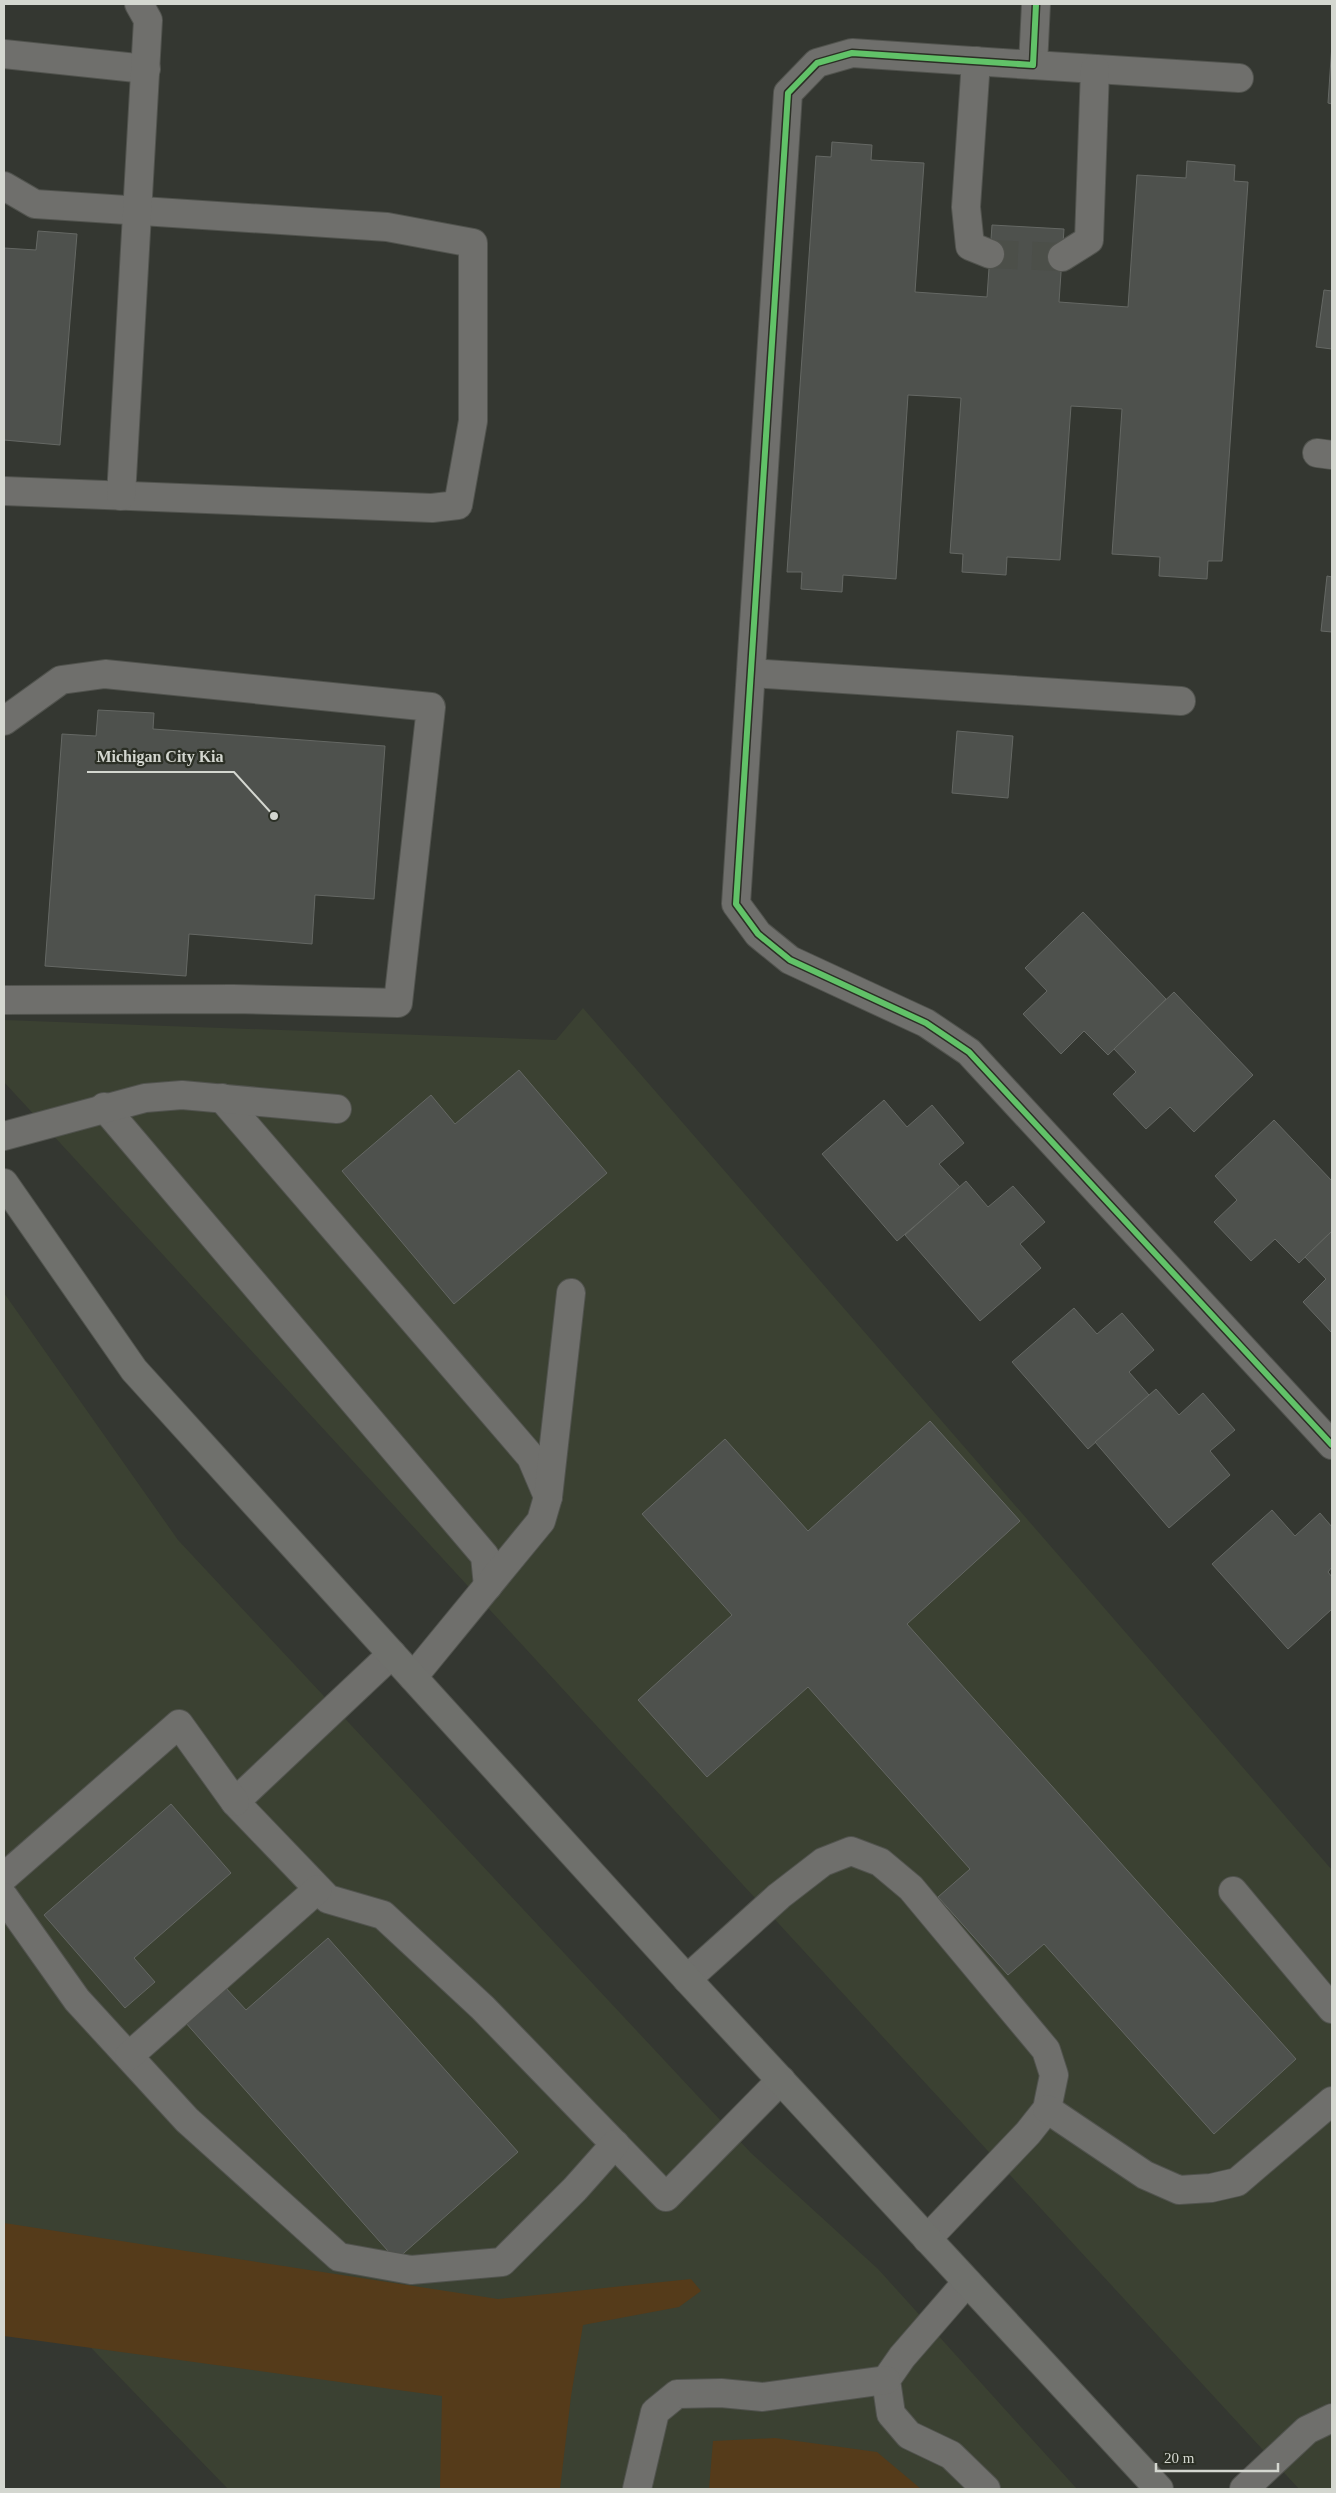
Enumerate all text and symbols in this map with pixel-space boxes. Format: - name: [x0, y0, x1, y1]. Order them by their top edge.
- callout: Michigan City Kia: [87, 741, 234, 772]
- text: Michigan City Kia: [96, 748, 224, 766]
- scale bar: [1156, 2440, 1278, 2472]
- text: 20 m: [1164, 2450, 1195, 2466]

